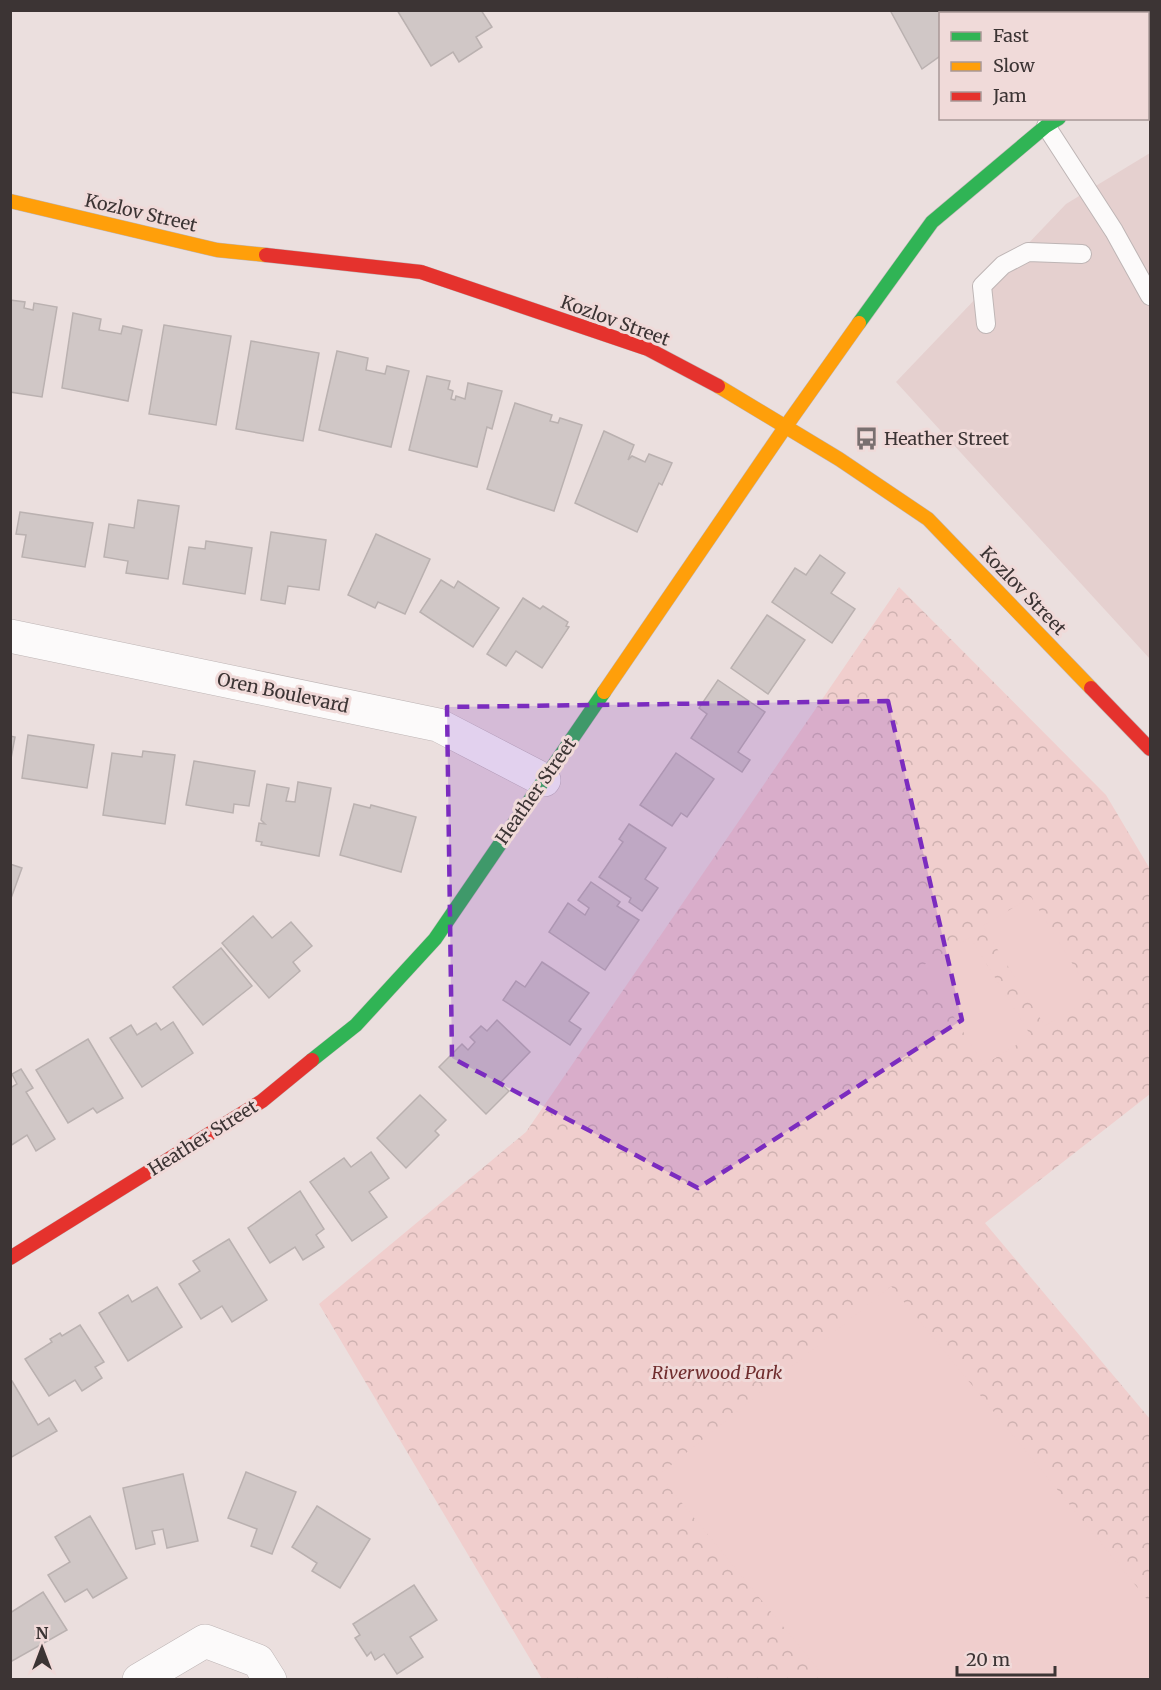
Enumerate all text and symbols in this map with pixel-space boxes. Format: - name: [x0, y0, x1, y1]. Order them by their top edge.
- legend: [939, 12, 1149, 120]
- text: Fast: [993, 24, 1029, 47]
- text: Slow: [993, 54, 1036, 77]
- text: Jam: [992, 84, 1027, 107]
- street label: Kozlov Street: [83, 188, 199, 237]
- street label: Kozlov Street: [557, 290, 673, 351]
- bus stop icon: Heather Street: [853, 426, 879, 452]
- place label: Heather Street: [884, 427, 1009, 450]
- street label: Kozlov Street: [975, 541, 1071, 640]
- street label: Oren Boulevard: [215, 667, 351, 718]
- street label: Heather Street: [490, 733, 581, 849]
- street label: Heather Street: [144, 1095, 262, 1180]
- park label: Riverwood Park: [652, 1361, 783, 1384]
- north arrow: [12, 1618, 72, 1678]
- text: N: [36, 1623, 49, 1643]
- scale bar: [957, 1639, 1054, 1677]
- text: 20 m: [966, 1648, 1010, 1671]

